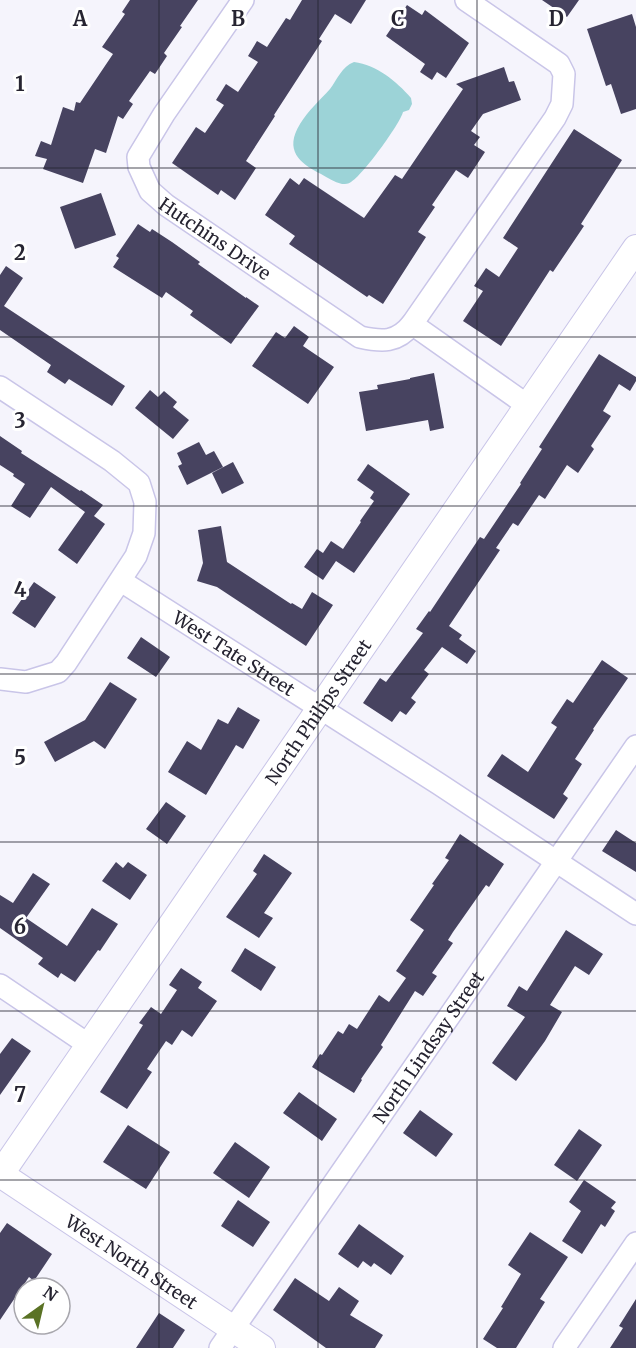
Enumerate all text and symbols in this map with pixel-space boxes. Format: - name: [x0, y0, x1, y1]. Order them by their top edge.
- text: A: [72, 6, 88, 31]
- text: B: [231, 6, 245, 31]
- text: C: [391, 6, 405, 31]
- text: D: [548, 6, 564, 31]
- text: 1: [15, 71, 25, 96]
- street label: Hutchins Drive: [155, 192, 275, 285]
- text: 2: [14, 240, 26, 265]
- text: 3: [14, 408, 26, 433]
- text: 4: [14, 577, 27, 602]
- street label: West Tate Street: [168, 605, 299, 701]
- street label: North Philips Street: [260, 634, 376, 789]
- text: 5: [14, 745, 26, 770]
- text: 6: [14, 914, 26, 939]
- street label: North Lindsay Street: [367, 966, 489, 1127]
- text: 7: [14, 1082, 26, 1107]
- street label: West North Street: [60, 1209, 202, 1314]
- north arrow: [12, 1276, 72, 1336]
- text: N: [40, 1282, 62, 1306]

